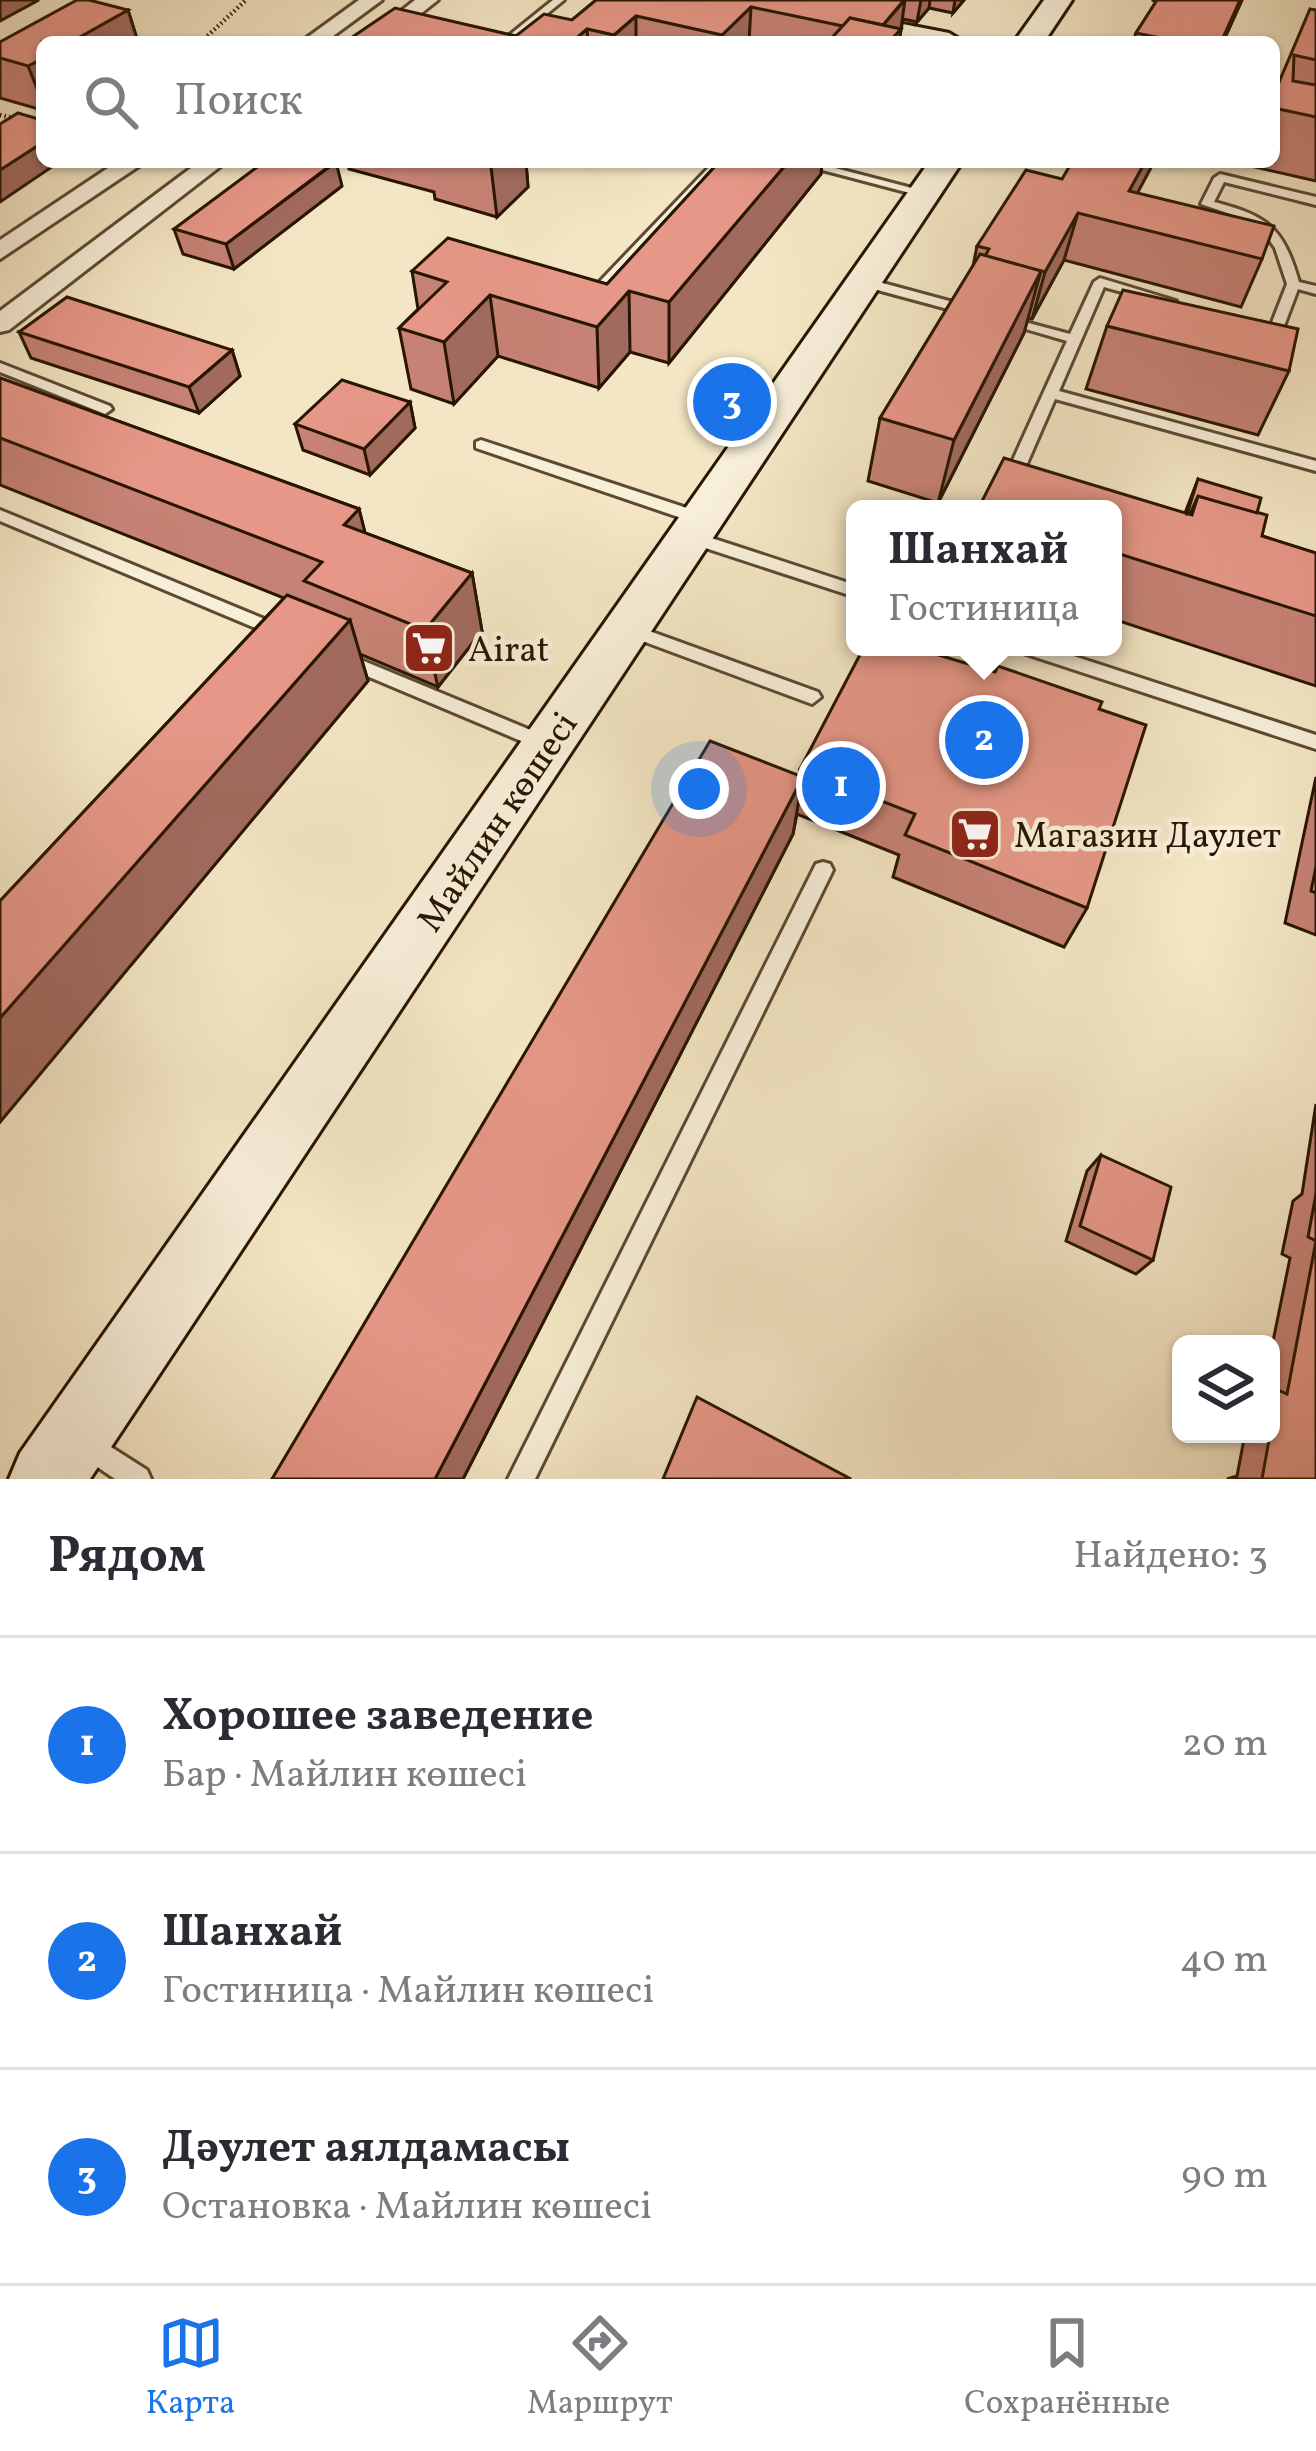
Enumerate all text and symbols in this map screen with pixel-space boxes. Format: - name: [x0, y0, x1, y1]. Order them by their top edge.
- search box: [36, 36, 1280, 168]
- icon: search: [78, 69, 144, 135]
- text: Поиск: [174, 71, 303, 134]
- pin: 3: [693, 357, 771, 447]
- popup: [846, 500, 1122, 656]
- text: Шанхай: [888, 520, 1068, 583]
- text: Гостиница: [888, 583, 1080, 637]
- supermarket icon: Airat: [401, 620, 457, 676]
- place label: Airat: [468, 627, 549, 677]
- pin: 2: [945, 695, 1023, 785]
- street label: Майлин көшесі: [407, 703, 592, 943]
- pin: 1: [802, 741, 880, 831]
- your location: [669, 759, 729, 819]
- supermarket icon: Магазин Даулет: [947, 806, 1003, 862]
- place label: Магазин Даулет: [1014, 813, 1281, 863]
- map controls: [1172, 1335, 1280, 1443]
- button: layers: [1172, 1335, 1280, 1443]
- text: Рядом: [48, 1522, 206, 1593]
- text: Найдено: 3: [1073, 1530, 1268, 1584]
- text: Хорошее заведение: [162, 1686, 593, 1749]
- text: 1: [79, 1718, 95, 1772]
- text: 20 m: [1182, 1718, 1268, 1772]
- text: Бар · Майлин көшесі: [162, 1749, 527, 1803]
- text: Шанхай: [162, 1902, 342, 1965]
- text: 2: [77, 1934, 97, 1988]
- text: 40 m: [1180, 1934, 1268, 1988]
- text: Гостиница · Майлин көшесі: [162, 1965, 654, 2019]
- text: Дәулет аялдамасы: [162, 2118, 570, 2181]
- text: 3: [77, 2150, 97, 2204]
- text: 90 m: [1181, 2150, 1268, 2204]
- text: Остановка · Майлин көшесі: [162, 2181, 652, 2235]
- tab: Карта: [146, 2310, 235, 2428]
- tab: Маршрут: [527, 2310, 673, 2428]
- tab: Сохранённые: [964, 2310, 1170, 2428]

